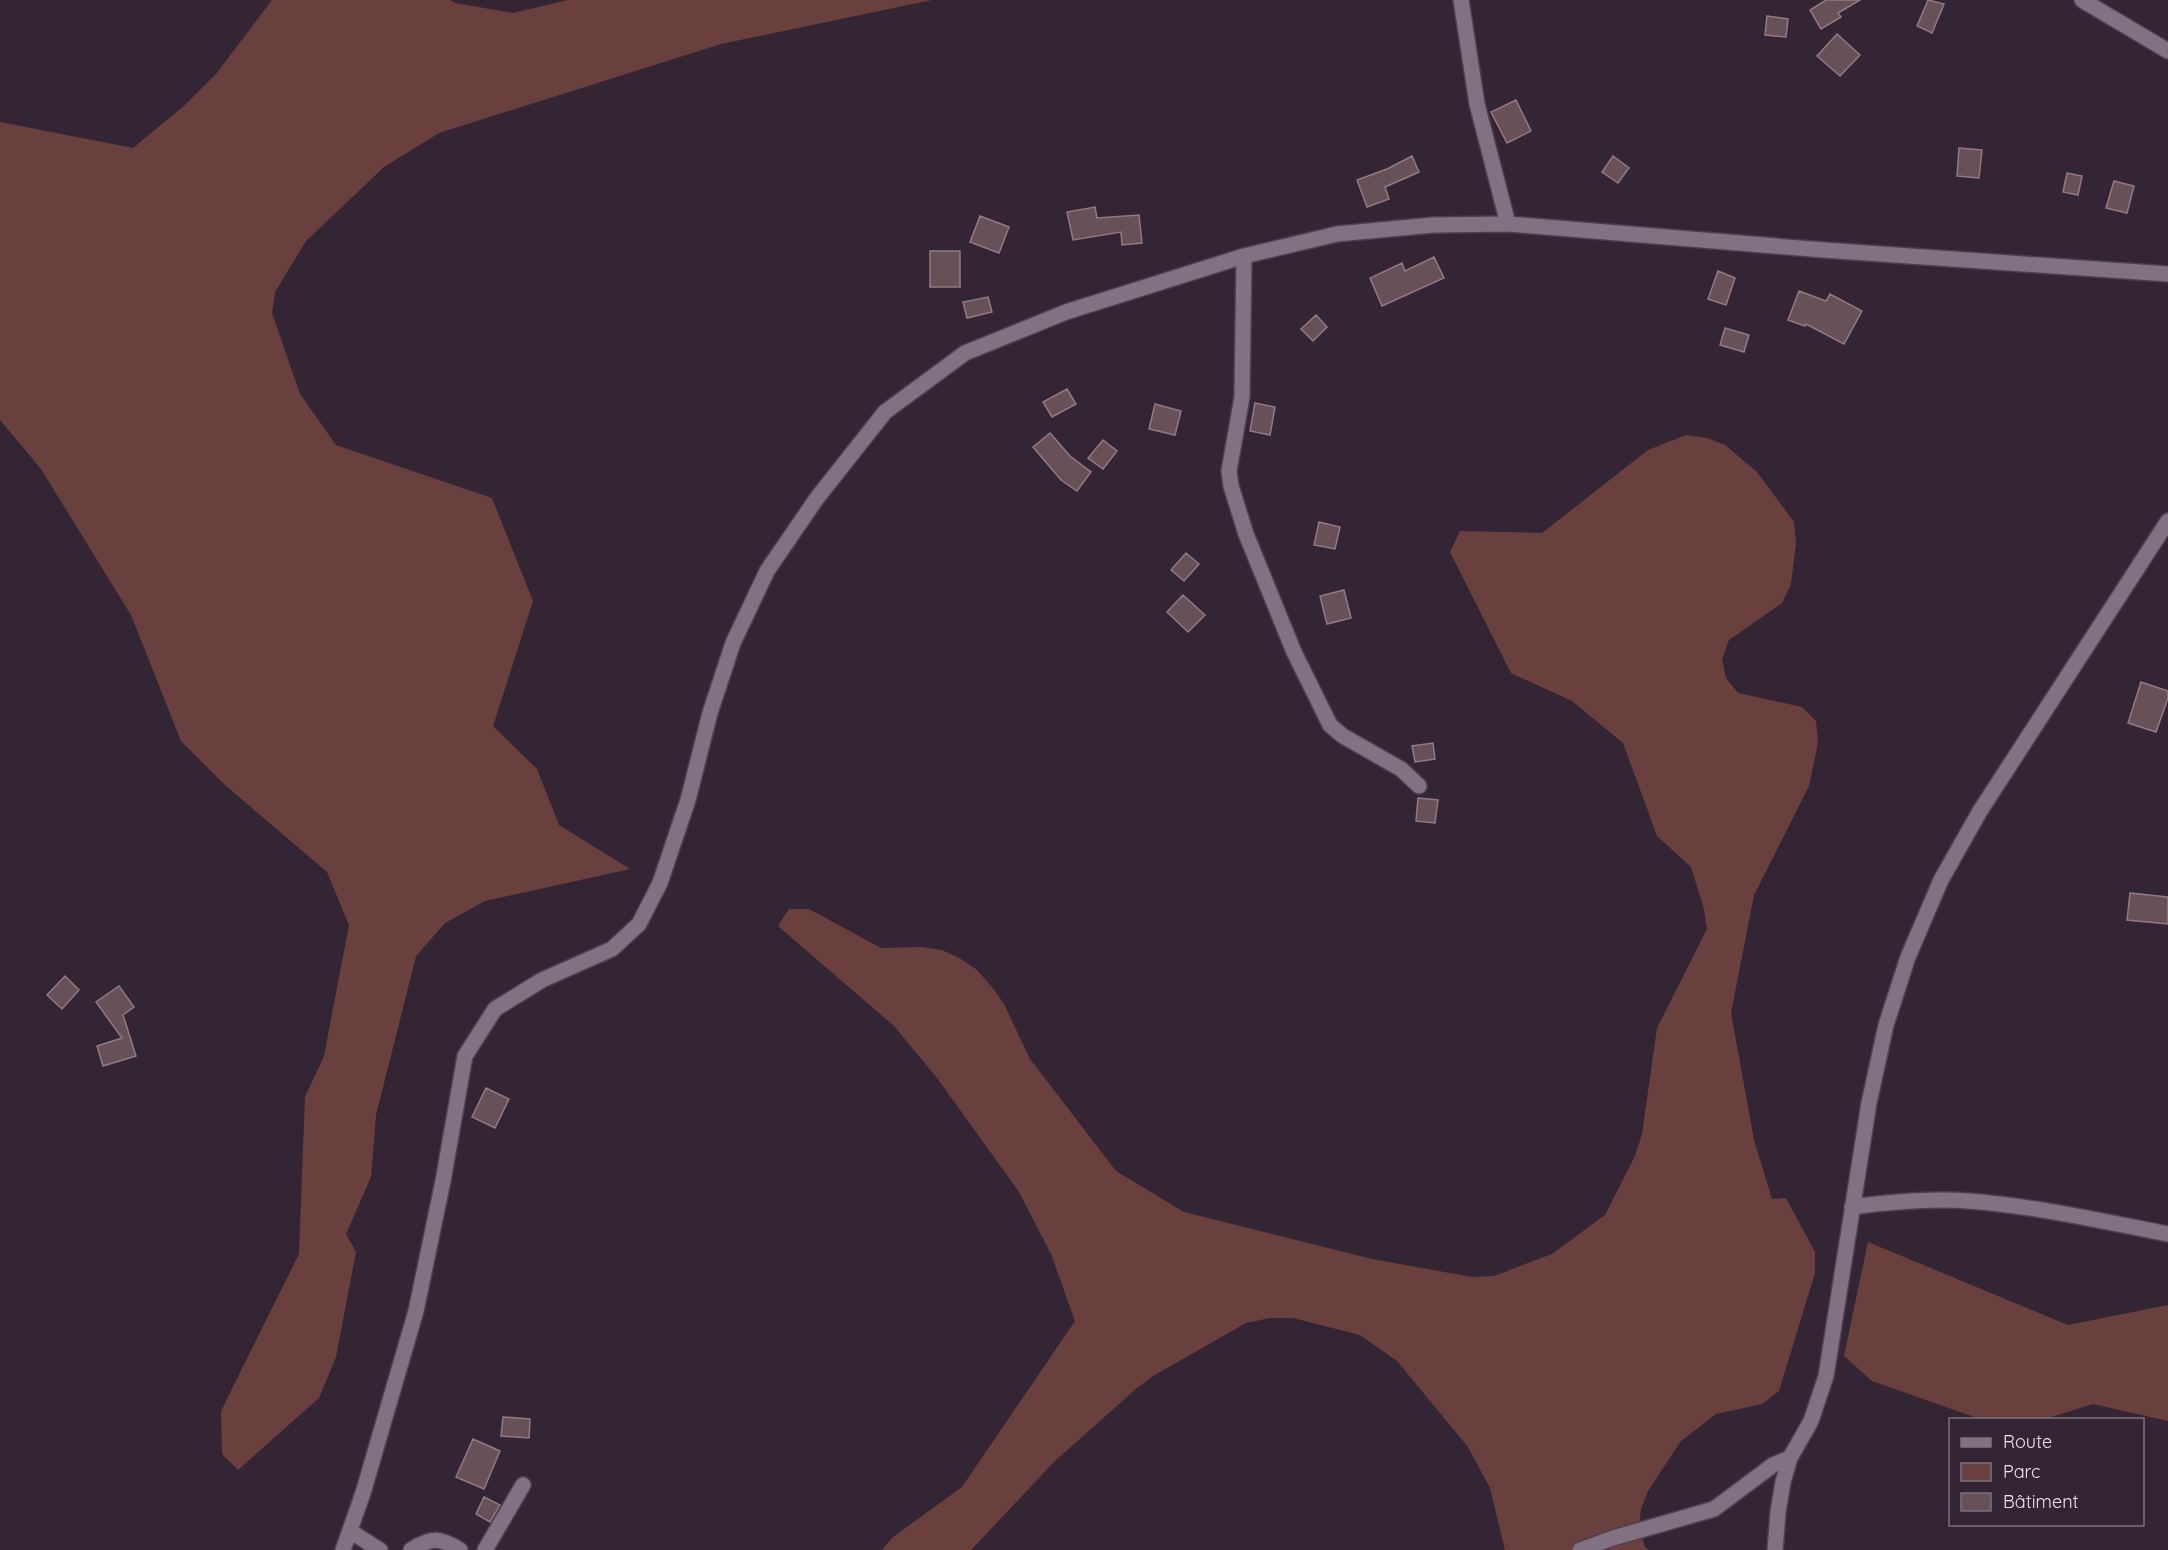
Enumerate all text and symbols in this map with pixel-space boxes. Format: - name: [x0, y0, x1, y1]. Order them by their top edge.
- legend: [1949, 1418, 2144, 1526]
- text: Route: [2003, 1430, 2052, 1453]
- text: Parc: [2003, 1460, 2040, 1483]
- text: Bâtiment: [2003, 1490, 2079, 1513]

